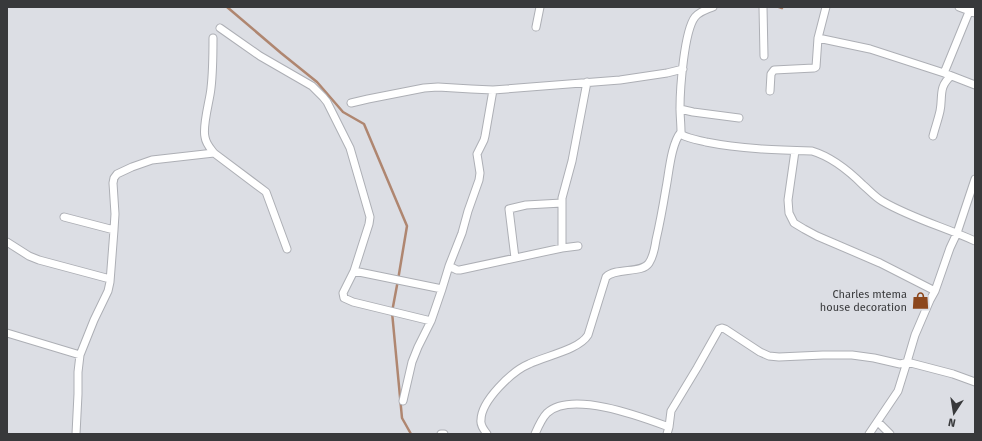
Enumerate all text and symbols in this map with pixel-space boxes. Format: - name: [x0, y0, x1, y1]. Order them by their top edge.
- place label: Charles mtema house decoration: [820, 288, 907, 314]
- shop icon: Charles mtema house decoration: [910, 290, 930, 310]
- north arrow: [934, 393, 974, 433]
- text: N: [947, 415, 957, 429]

